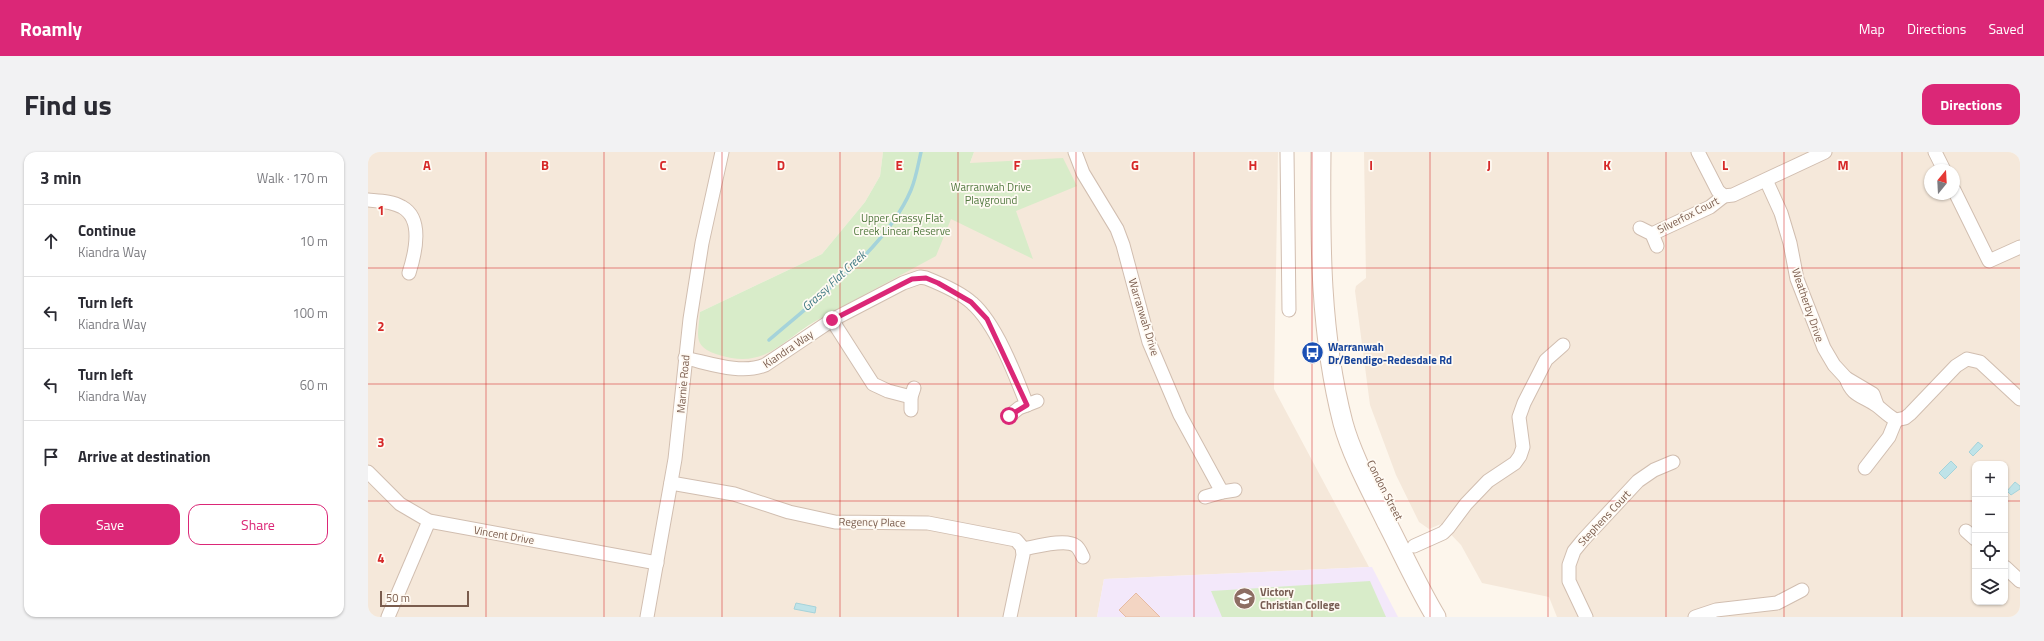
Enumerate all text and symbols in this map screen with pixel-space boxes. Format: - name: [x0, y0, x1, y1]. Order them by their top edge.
- text: Roamly: [20, 14, 82, 43]
- text: Map: [1859, 18, 1885, 39]
- text: Directions: [1907, 18, 1966, 39]
- text: Saved: [1988, 18, 2024, 39]
- text: Find us: [24, 83, 112, 126]
- button: Directions: [1922, 84, 2020, 125]
- text: A: [423, 155, 431, 175]
- text: B: [541, 155, 549, 175]
- text: C: [659, 155, 667, 175]
- text: D: [777, 155, 785, 175]
- text: E: [895, 155, 903, 175]
- text: F: [1014, 155, 1021, 175]
- text: G: [1131, 155, 1139, 175]
- text: H: [1249, 155, 1257, 175]
- text: I: [1369, 155, 1373, 175]
- text: J: [1487, 155, 1491, 175]
- text: K: [1603, 155, 1611, 175]
- text: L: [1722, 155, 1728, 175]
- text: M: [1837, 155, 1849, 175]
- north arrow: [1924, 164, 1960, 200]
- text: 3 min: [40, 165, 81, 191]
- text: Walk · 170 m: [257, 168, 328, 188]
- park label: Warranwah Drive Playground: [951, 179, 1032, 208]
- street label: Silverfox Court: [1654, 193, 1722, 237]
- text: 1: [377, 200, 385, 220]
- park label: Upper Grassy Flat Creek Linear Reserve: [854, 210, 951, 239]
- text: Continue: [78, 219, 136, 242]
- icon: ahead: [40, 230, 62, 252]
- text: 10 m: [300, 231, 328, 251]
- text: Kiandra Way: [78, 242, 147, 262]
- water label: Grassy Flat Creek: [797, 245, 871, 315]
- street label: Weatherby Drive: [1788, 266, 1828, 345]
- street label: Warranwah Drive: [1125, 276, 1164, 358]
- text: Turn left: [78, 291, 133, 314]
- icon: left: [40, 302, 62, 324]
- text: 100 m: [292, 303, 328, 323]
- route end: [823, 311, 841, 329]
- text: Kiandra Way: [78, 314, 147, 334]
- text: 2: [377, 316, 385, 336]
- street label: Kiandra Way: [759, 326, 817, 372]
- place label: Warranwah Dr/Bendigo-Redesdale Rd: [1328, 339, 1452, 368]
- bus stop icon: Warranwah Dr/Bendigo-Redesdale Rd: [1300, 340, 1326, 366]
- street label: Marnie Road: [672, 354, 694, 414]
- text: Turn left: [78, 363, 133, 386]
- icon: left: [40, 374, 62, 396]
- text: 60 m: [300, 375, 328, 395]
- text: Kiandra Way: [78, 386, 147, 406]
- route start: [1000, 407, 1018, 425]
- text: 3: [377, 432, 385, 452]
- text: Arrive at destination: [78, 445, 211, 468]
- icon: arrive: [40, 446, 62, 468]
- street label: Condon Street: [1363, 457, 1407, 523]
- map controls: [1972, 461, 2008, 605]
- button: +: [1972, 461, 2008, 497]
- street label: Stephens Court: [1574, 486, 1634, 549]
- button: −: [1972, 497, 2008, 533]
- button: Save: [40, 504, 180, 545]
- button: Share: [188, 504, 328, 545]
- street label: Regency Place: [838, 513, 906, 531]
- street label: Vincent Drive: [472, 522, 536, 548]
- button: locate: [1972, 533, 2008, 569]
- text: 4: [377, 548, 385, 568]
- button: layers: [1972, 569, 2008, 605]
- place label: Victory Christian College: [1260, 584, 1340, 613]
- school or university icon: Victory Christian College: [1232, 585, 1258, 611]
- scale bar: [380, 589, 469, 608]
- text: 50 m: [386, 590, 410, 606]

